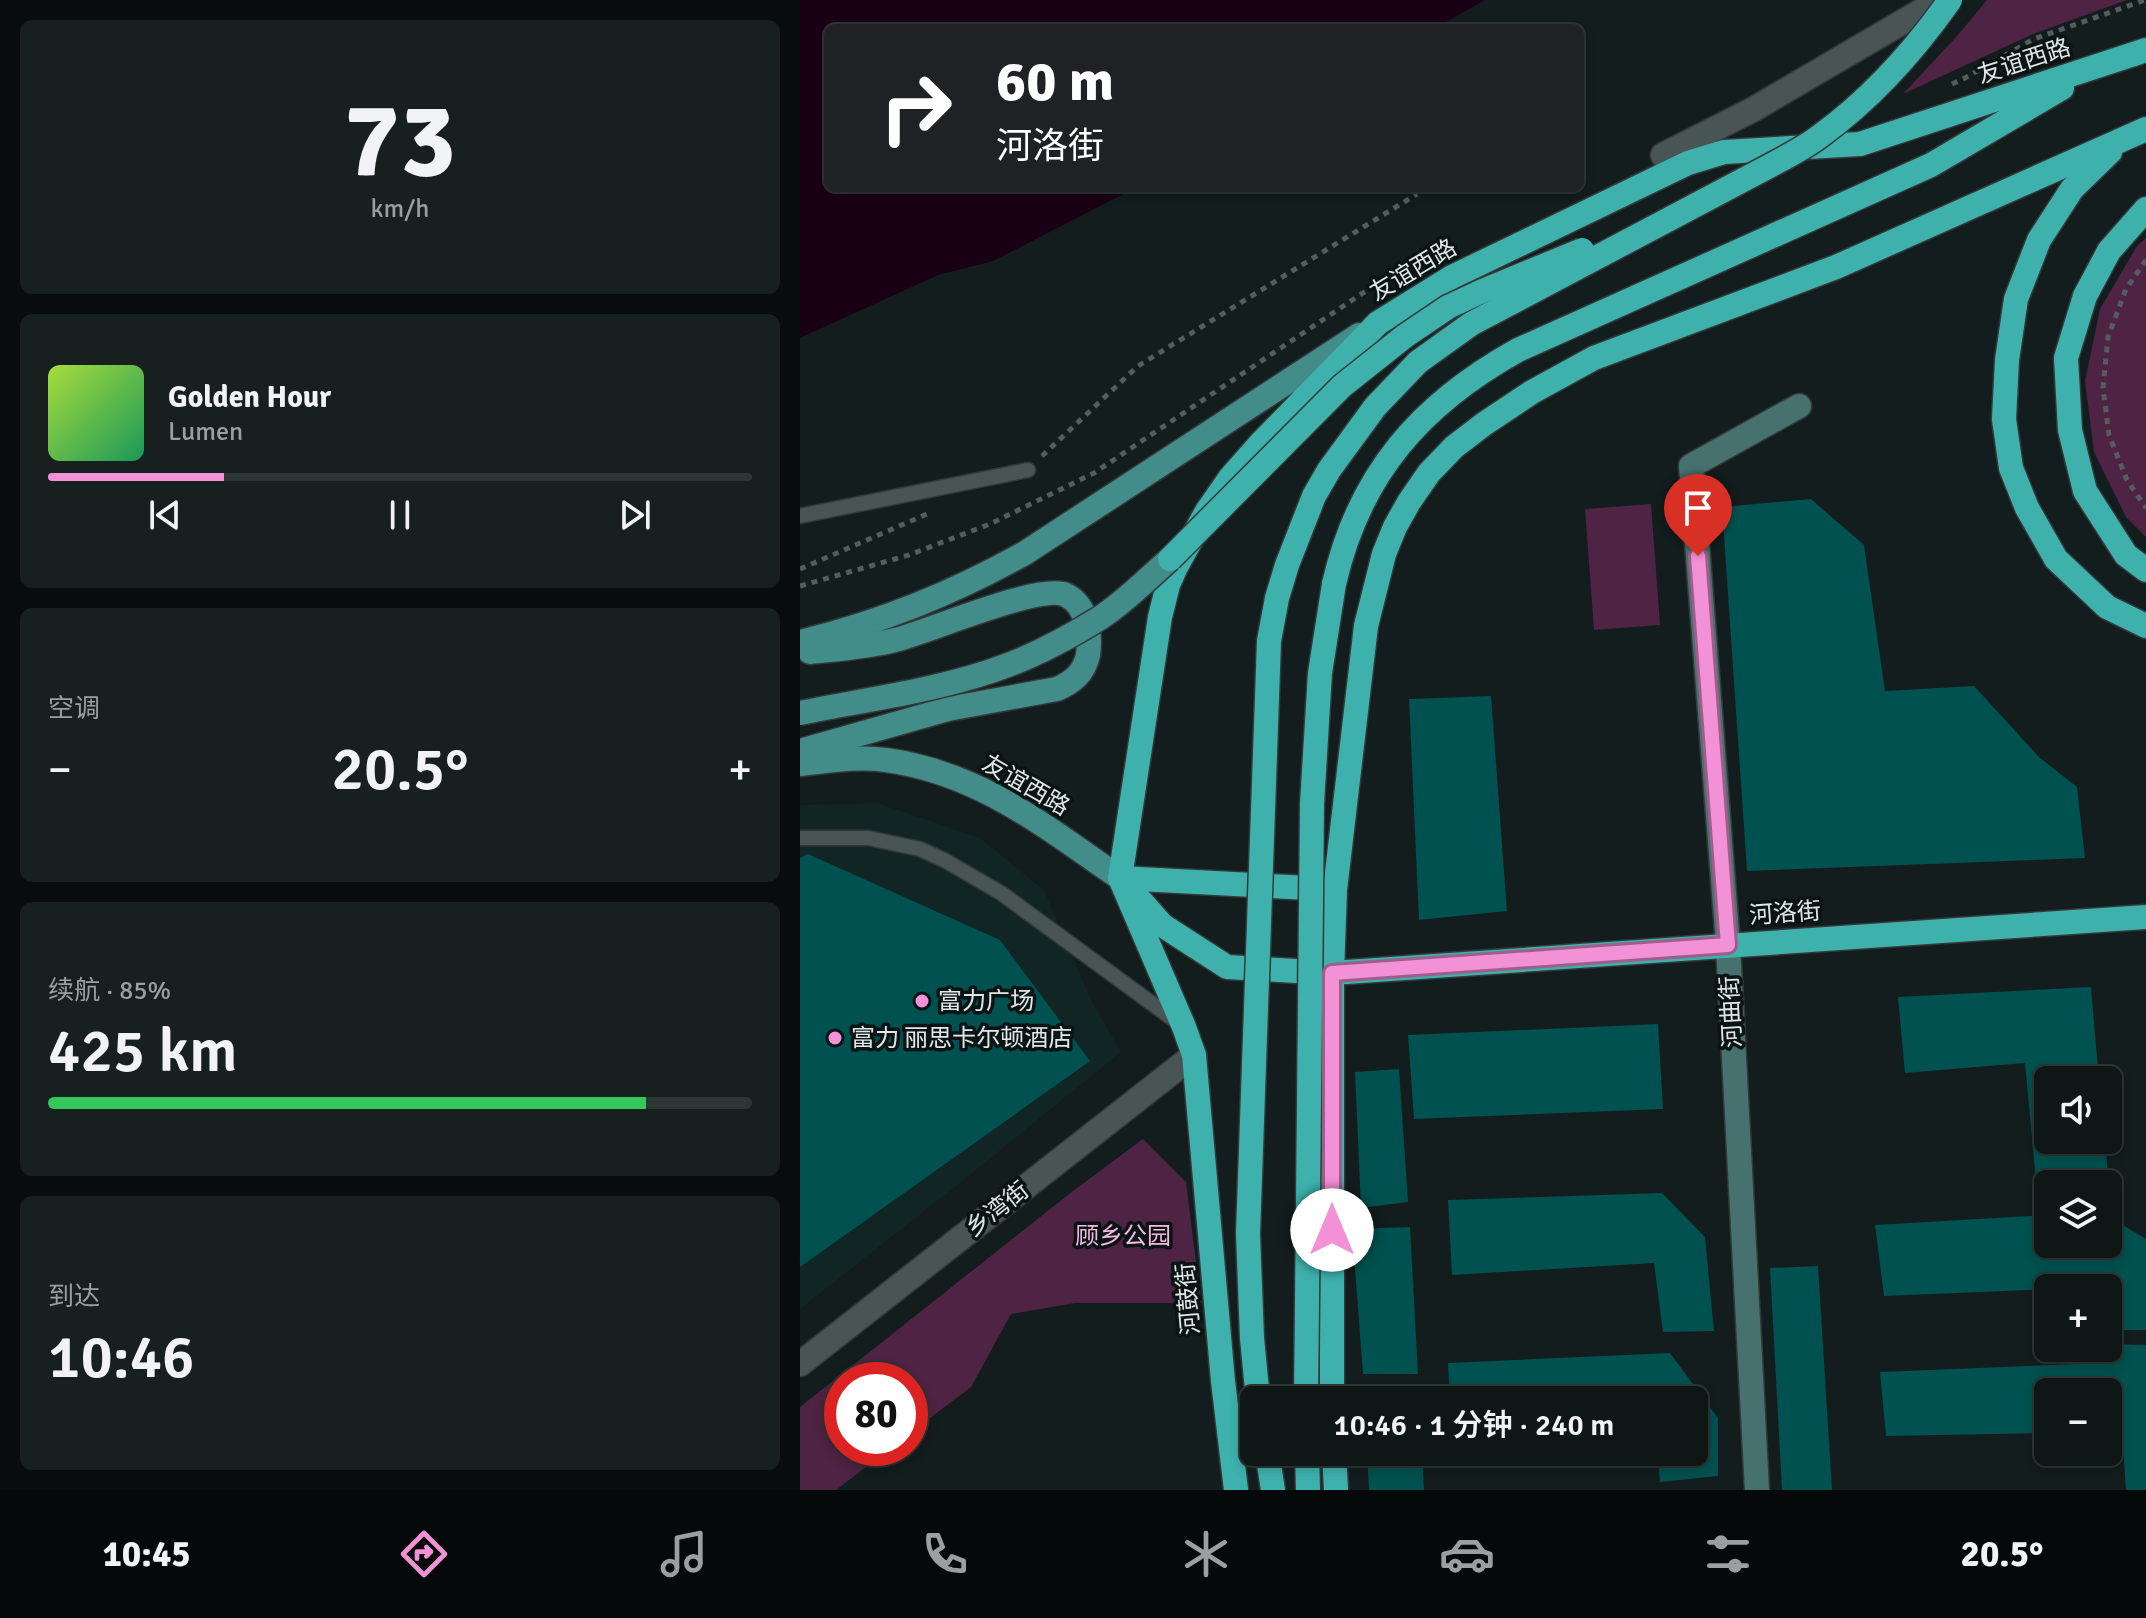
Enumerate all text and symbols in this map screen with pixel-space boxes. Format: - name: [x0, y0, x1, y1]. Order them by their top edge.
- street label: 友谊西路: [1974, 32, 2074, 90]
- text: 60 m: [996, 47, 1114, 116]
- icon: right: [864, 56, 968, 160]
- text: 73: [344, 77, 456, 205]
- text: 河洛街: [996, 124, 1104, 169]
- text: km/h: [371, 193, 429, 225]
- street label: 友谊西路: [1364, 232, 1462, 308]
- text: Golden Hour: [168, 379, 331, 416]
- text: Lumen: [168, 416, 243, 448]
- pin: [1664, 474, 1732, 556]
- icon: arrive: [1676, 486, 1720, 530]
- icon: previous: [143, 493, 187, 537]
- icon: pause: [378, 493, 422, 537]
- icon: next: [613, 493, 657, 537]
- text: 空调: [48, 693, 100, 725]
- text: 20.5°: [332, 733, 468, 807]
- text: −: [48, 743, 72, 797]
- text: +: [728, 743, 752, 797]
- street label: 友谊西路: [977, 748, 1075, 822]
- street label: 河洛街: [1748, 896, 1822, 930]
- text: 续航 · 85%: [48, 975, 171, 1007]
- street label: 河曲街: [1714, 975, 1748, 1049]
- place label: 富力广场: [938, 986, 1034, 1016]
- marker: 富力广场: [913, 992, 931, 1010]
- text: 425 km: [48, 1015, 237, 1089]
- place label: 富力 丽思卡尔顿酒店: [851, 1023, 1072, 1053]
- marker: 富力 丽思卡尔顿酒店: [826, 1029, 844, 1047]
- map controls: [2034, 1066, 2122, 1466]
- button: sound: [2034, 1066, 2122, 1154]
- button: layers: [2034, 1170, 2122, 1258]
- street label: 乡湾街: [959, 1175, 1035, 1243]
- position arrow: [1290, 1188, 1374, 1272]
- park label: 顾乡公园: [1075, 1221, 1171, 1251]
- street label: 河鼓街: [1170, 1262, 1206, 1336]
- button: +: [2034, 1274, 2122, 1362]
- text: 到达: [48, 1281, 100, 1313]
- text: 10:46: [48, 1321, 195, 1395]
- speed limit sign: 80: [824, 1362, 928, 1466]
- button: −: [2034, 1378, 2122, 1466]
- text: 10:46 · 1 分钟 · 240 m: [1334, 1407, 1614, 1444]
- icon: directions: [396, 1526, 452, 1582]
- icon: music: [656, 1526, 712, 1582]
- icon: phone: [917, 1526, 973, 1582]
- icon: climate: [1178, 1526, 1234, 1582]
- icon: car: [1439, 1526, 1495, 1582]
- icon: filters: [1700, 1526, 1756, 1582]
- text: 10:45: [102, 1532, 191, 1577]
- text: 20.5°: [1960, 1532, 2044, 1577]

